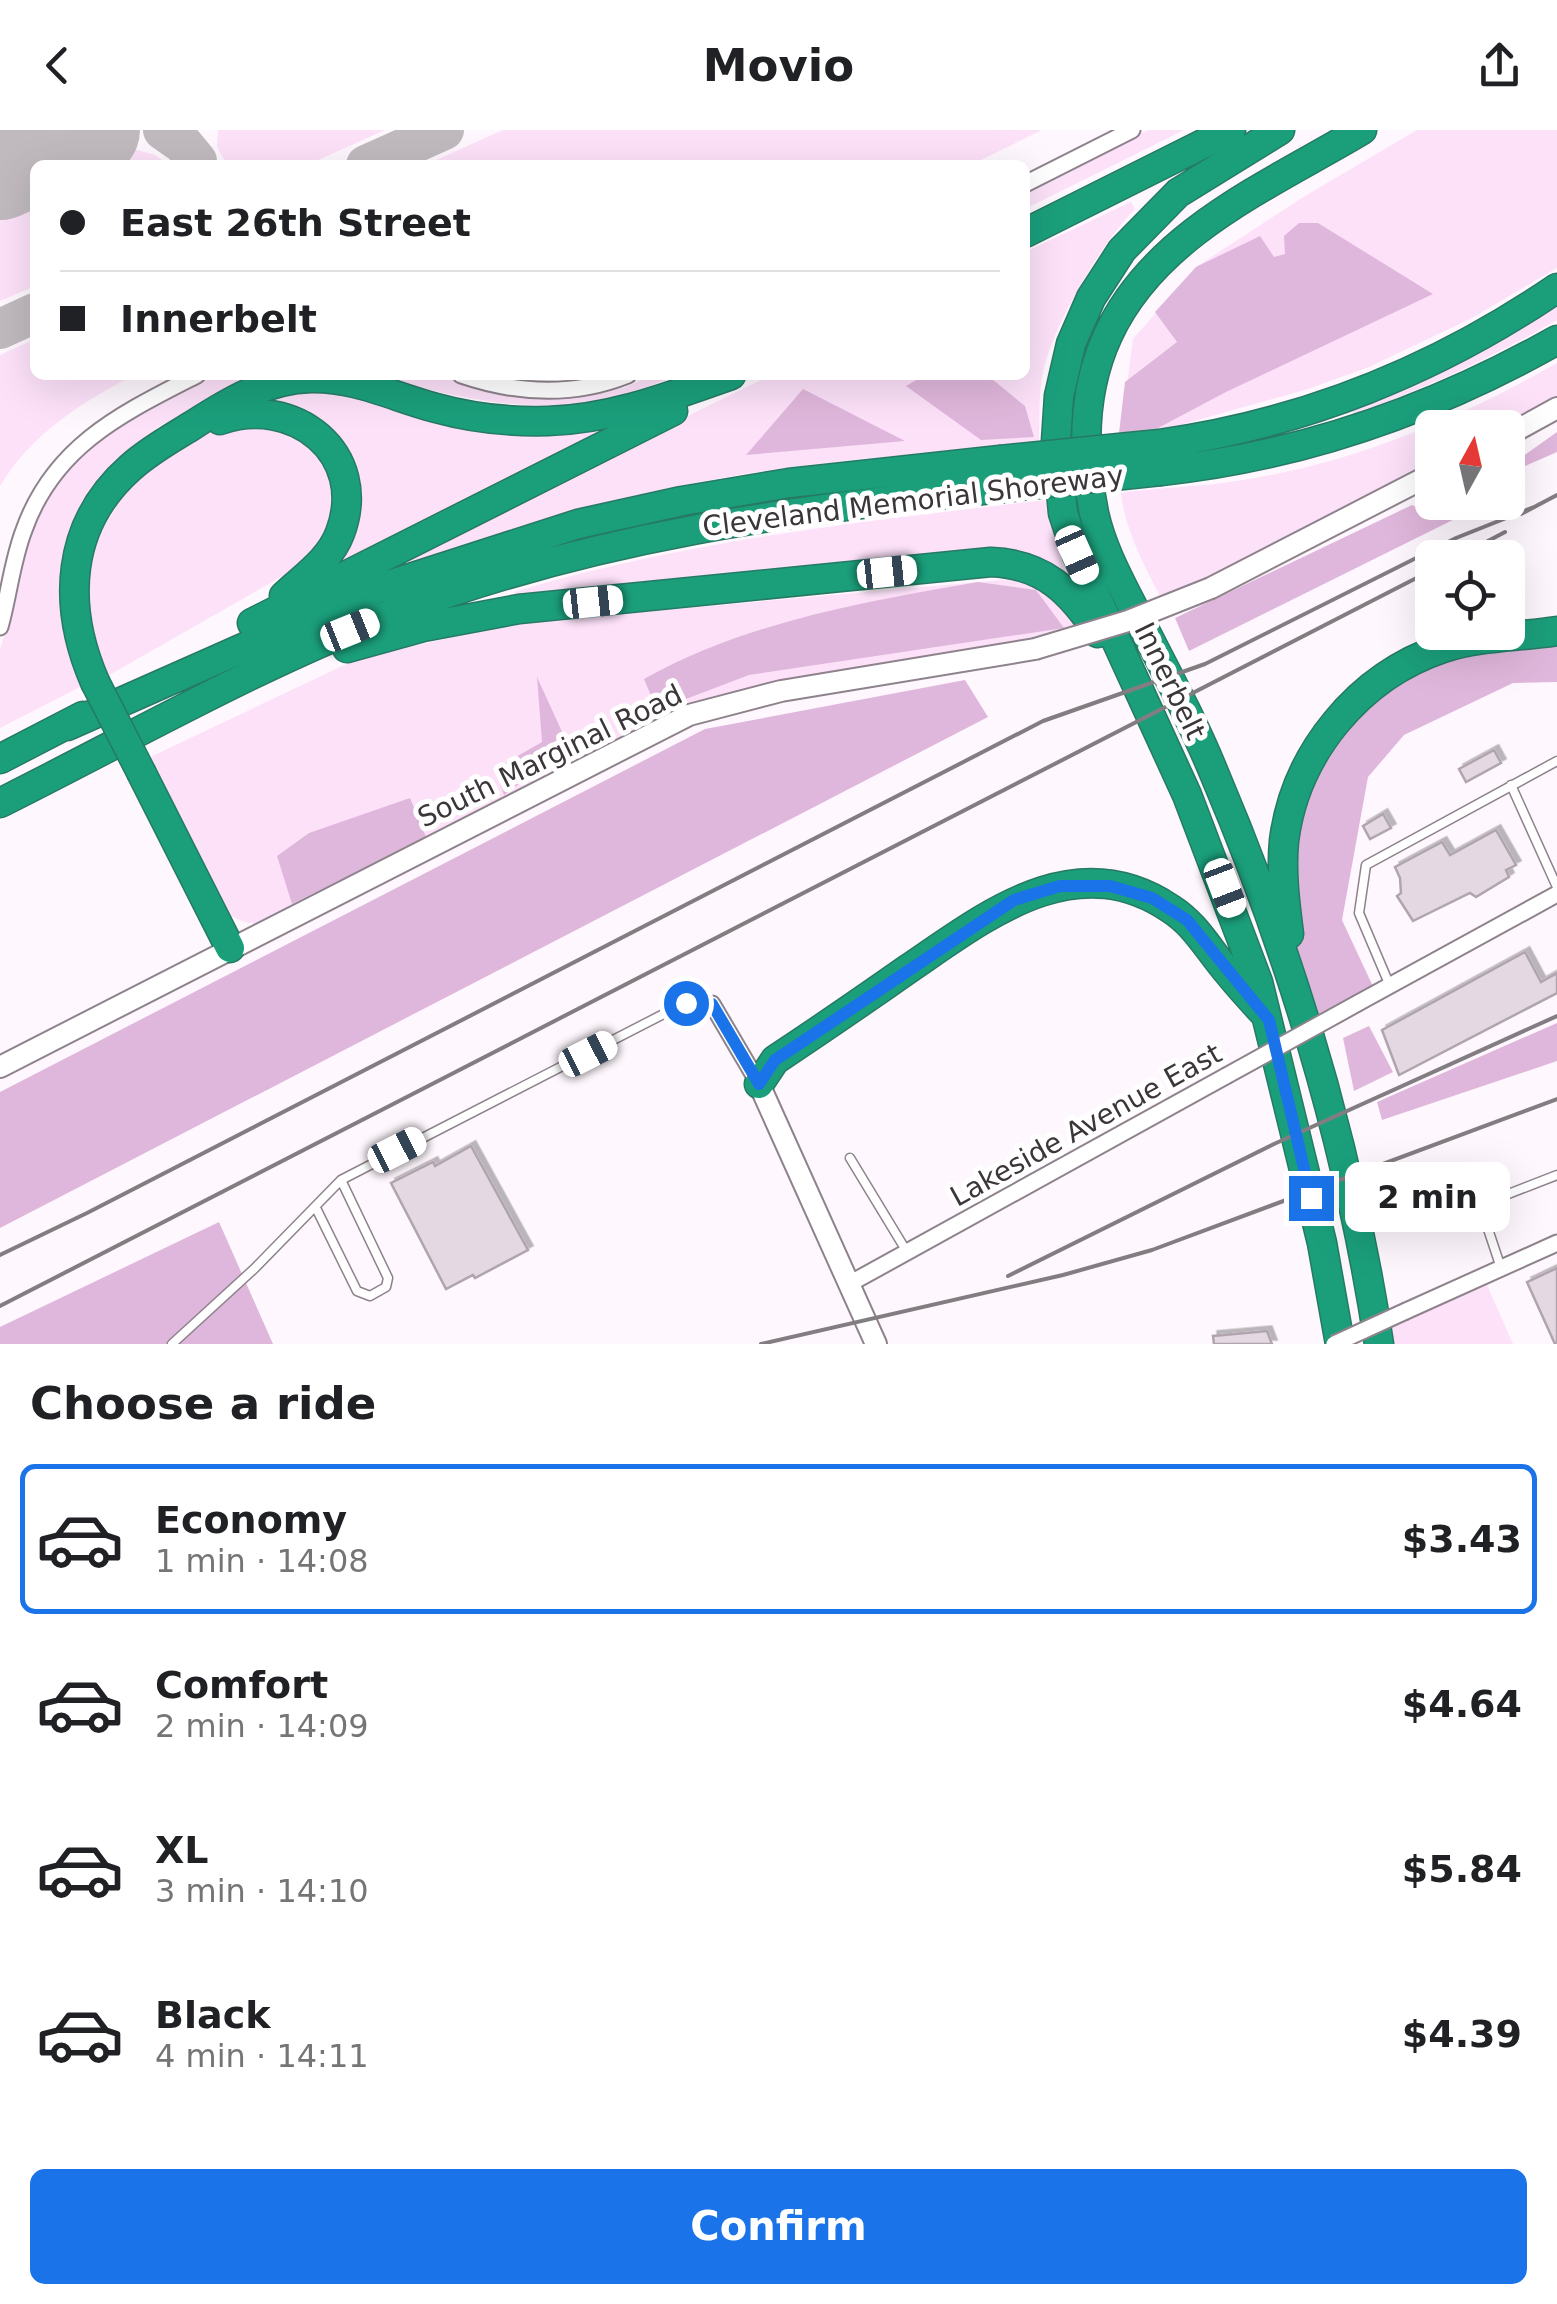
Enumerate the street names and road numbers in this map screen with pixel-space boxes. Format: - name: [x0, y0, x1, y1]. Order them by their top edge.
- street label: Cleveland Memorial Shoreway: [701, 459, 1125, 543]
- street label: Innerbelt: [1127, 617, 1213, 745]
- street label: South Marginal Road: [412, 678, 688, 834]
- street label: Lakeside Avenue East: [945, 1037, 1227, 1213]

